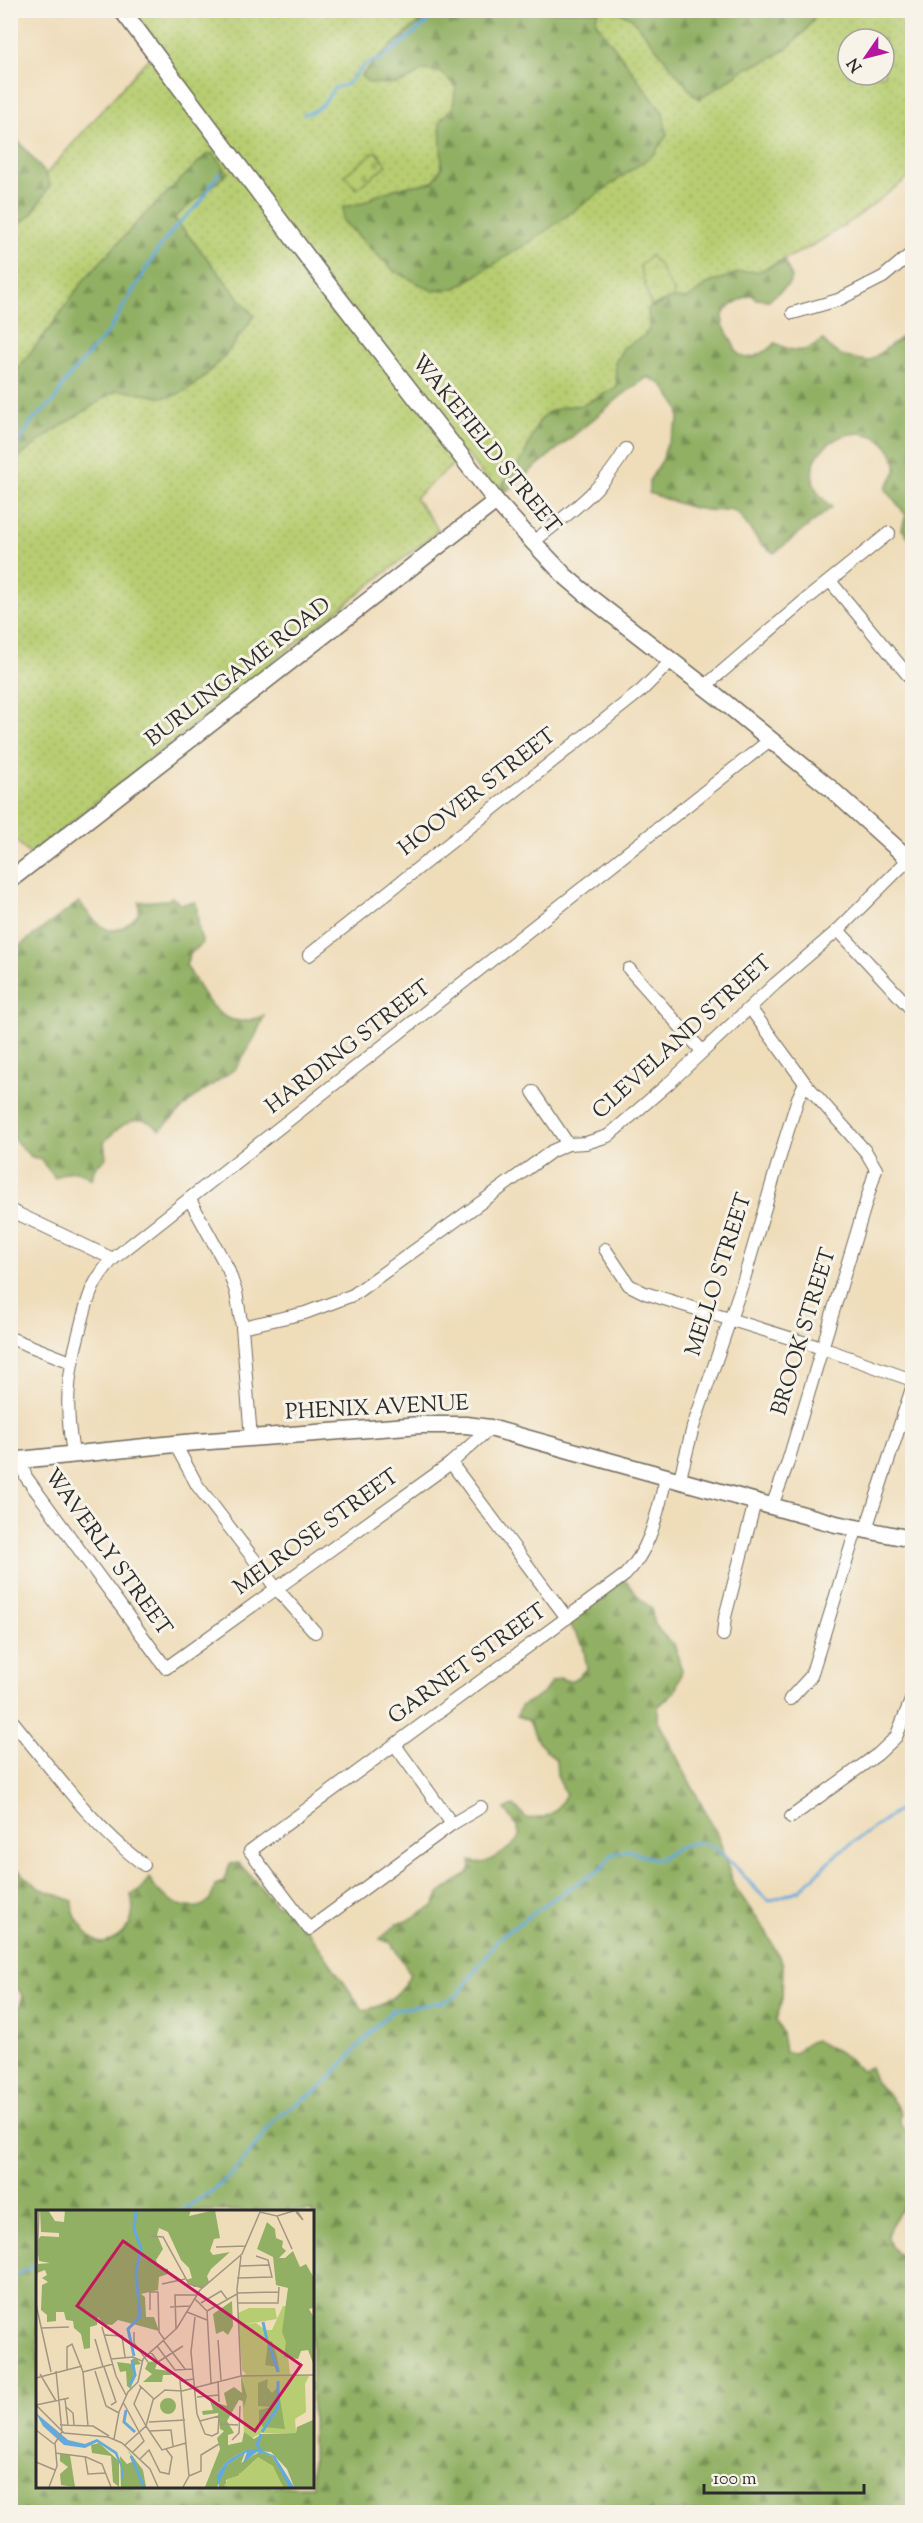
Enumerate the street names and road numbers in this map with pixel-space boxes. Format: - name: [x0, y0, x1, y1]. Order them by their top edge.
- street label: WAKEFIELD STREET: [402, 348, 568, 542]
- street label: BURLINGAME ROAD: [139, 590, 339, 756]
- street label: HOOVER STREET: [392, 721, 564, 865]
- street label: CLEVELAND STREET: [586, 948, 781, 1128]
- street label: HARDING STREET: [259, 973, 439, 1123]
- street label: MELLO STREET: [679, 1189, 762, 1361]
- street label: BROOK STREET: [764, 1244, 846, 1420]
- street label: PHENIX AVENUE: [284, 1388, 470, 1430]
- street label: MELROSE STREET: [227, 1461, 407, 1604]
- street label: WAVERLY STREET: [35, 1462, 179, 1644]
- street label: GARNET STREET: [382, 1596, 554, 1734]

